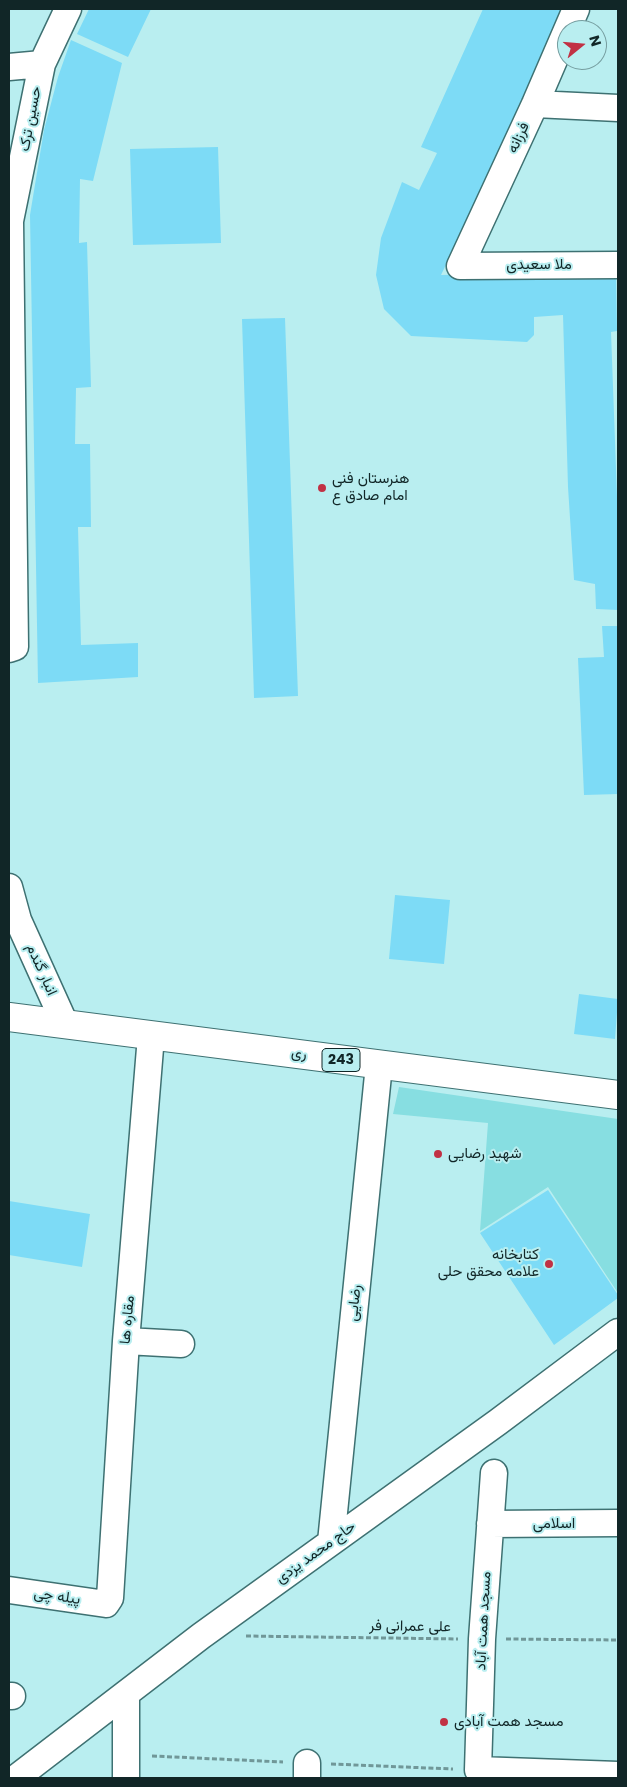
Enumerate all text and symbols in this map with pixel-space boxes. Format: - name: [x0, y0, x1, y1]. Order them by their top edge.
- north arrow: [557, 20, 607, 70]
- text: N: [584, 33, 606, 49]
- street label: حسین ترک: [16, 85, 46, 153]
- street label: فرزانه: [504, 120, 534, 156]
- street label: ملا سعیدی: [506, 256, 572, 274]
- place label: هنرستان فنی امام صادق ع: [332, 470, 409, 505]
- marker: هنرستان فنی امام صادق ع: [316, 482, 328, 494]
- street label: انبار گندم: [22, 941, 60, 999]
- street label: ری: [290, 1044, 308, 1064]
- road number: 243: [322, 1048, 360, 1072]
- place label: شهید رضایی: [448, 1145, 522, 1163]
- marker: شهید رضایی: [432, 1148, 444, 1160]
- place label: کتابخانه علامه محقق حلی: [438, 1246, 539, 1281]
- marker: کتابخانه علامه محقق حلی: [543, 1258, 555, 1270]
- street label: رضایی: [344, 1284, 366, 1322]
- street label: مقاره ها: [117, 1295, 139, 1345]
- street label: اسلامی: [533, 1515, 575, 1533]
- street label: حاج محمد یزدی: [273, 1518, 359, 1588]
- street label: مسجد همت آباد: [472, 1571, 496, 1671]
- street label: پیله چی: [32, 1585, 82, 1609]
- street label: علی عمرانی فر: [369, 1617, 451, 1637]
- place label: مسجد همت آبادی: [454, 1713, 563, 1731]
- marker: مسجد همت آبادی: [438, 1716, 450, 1728]

